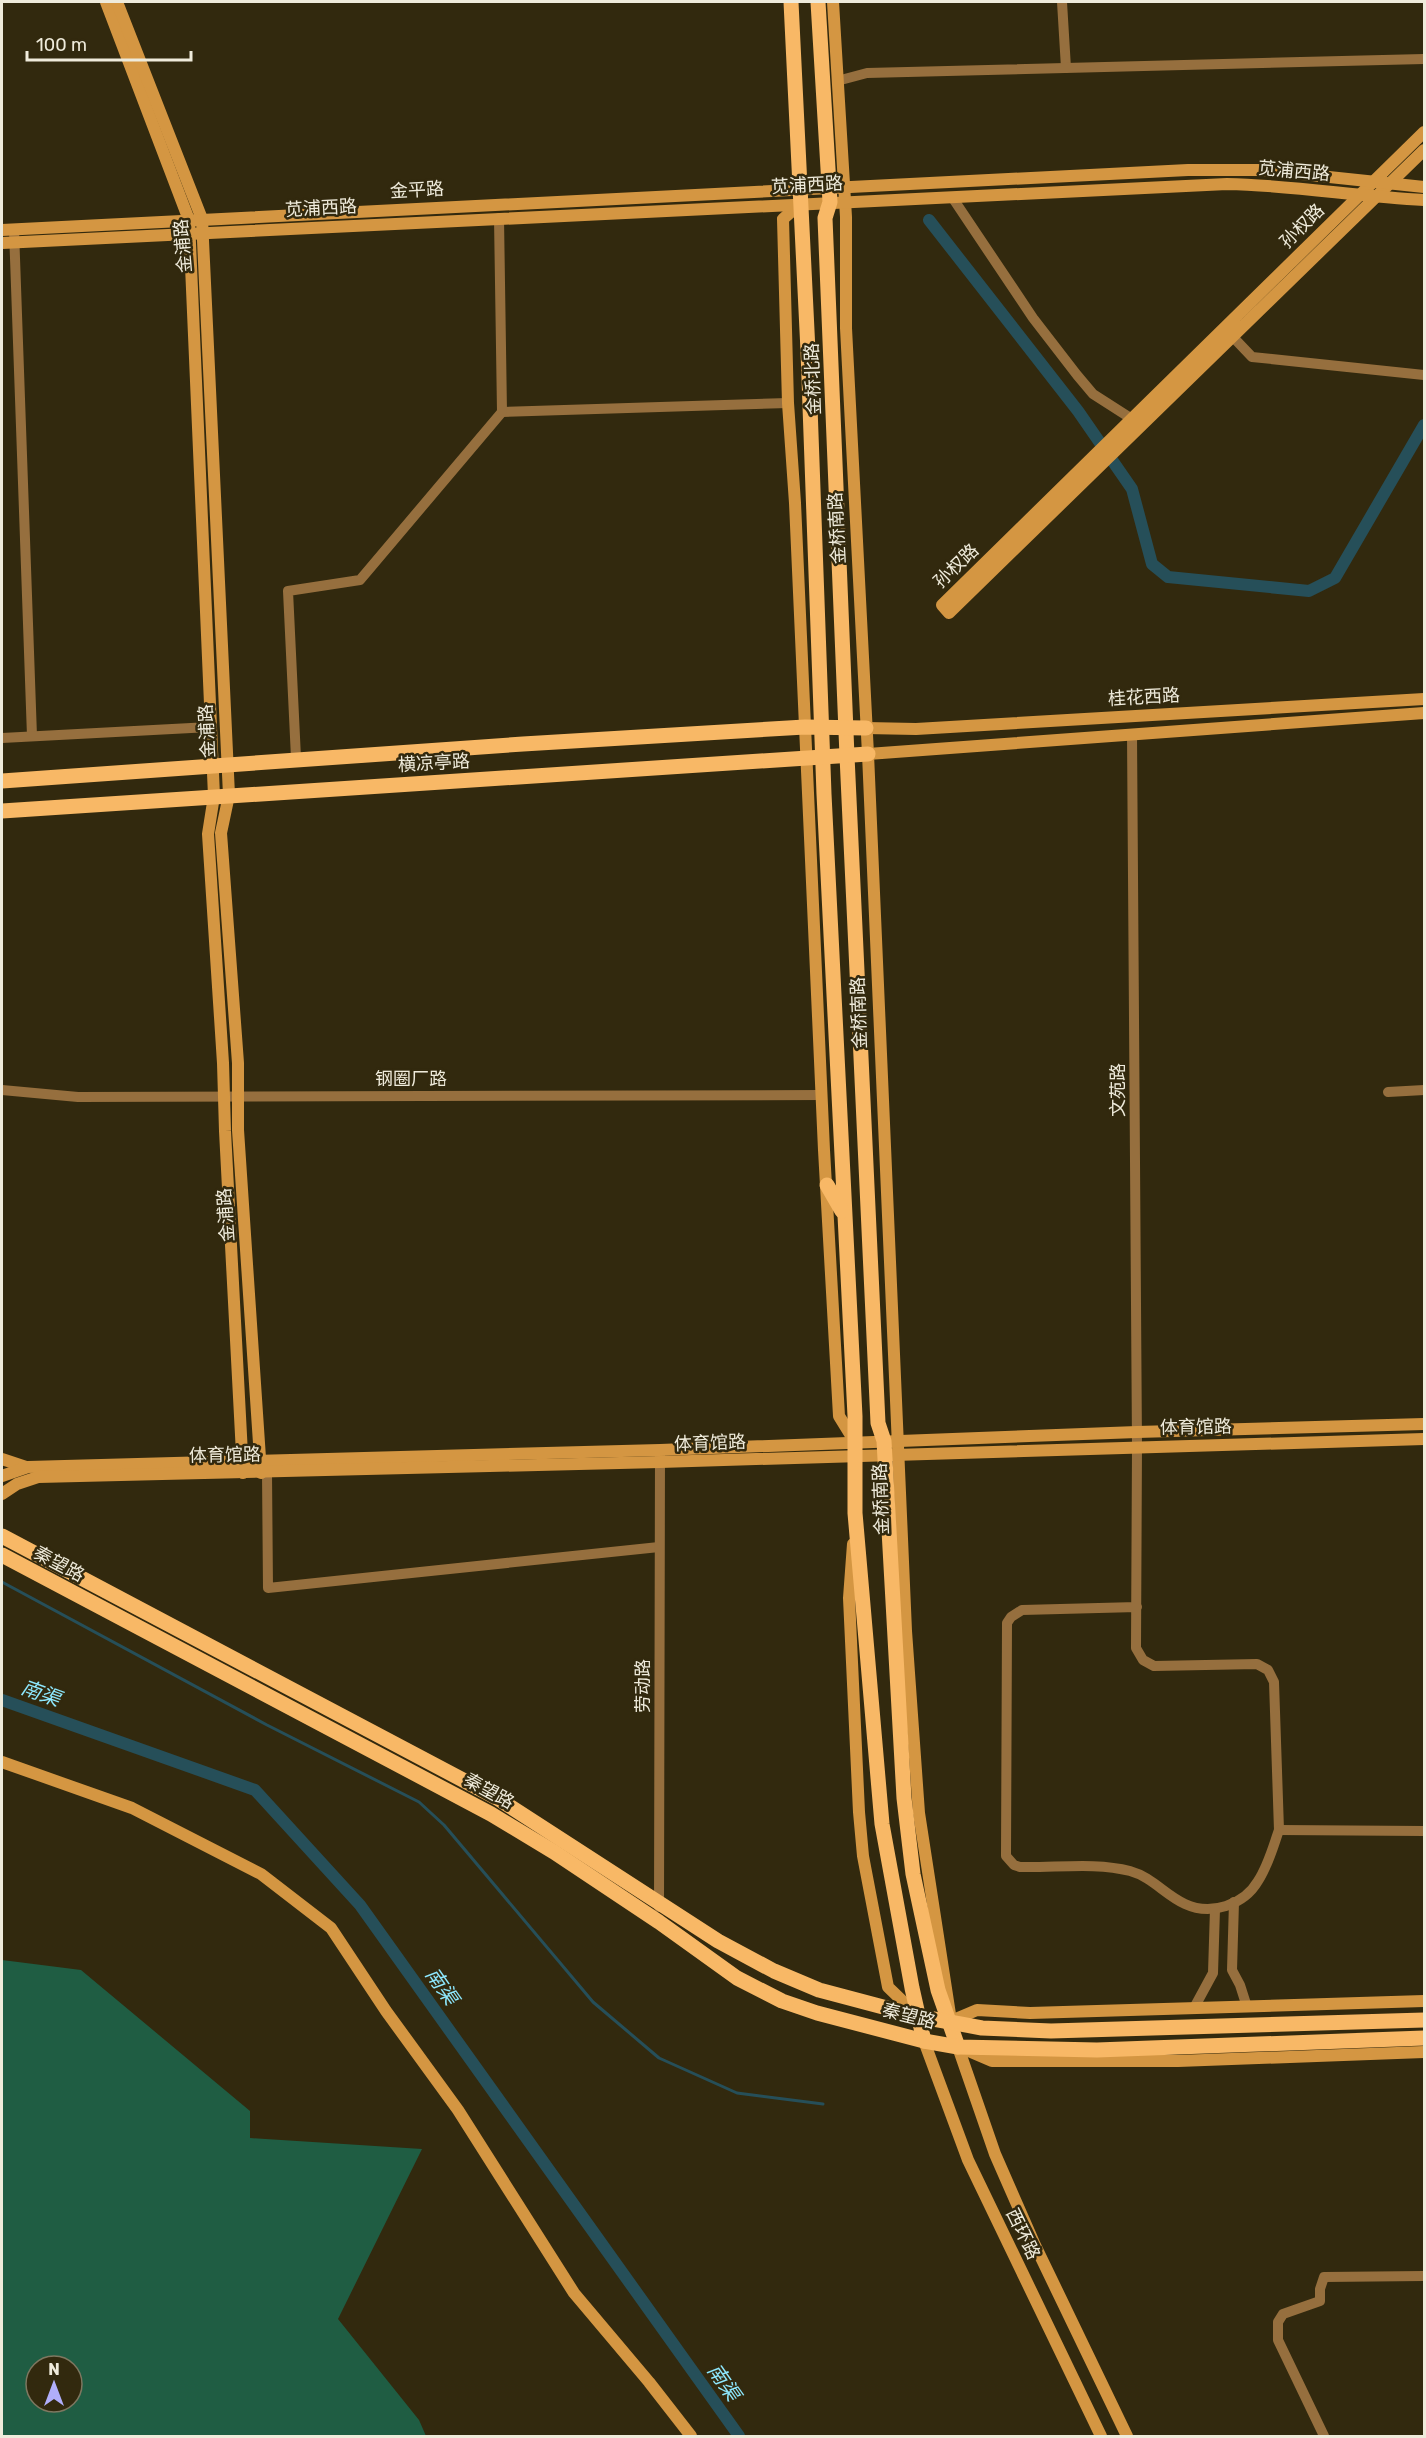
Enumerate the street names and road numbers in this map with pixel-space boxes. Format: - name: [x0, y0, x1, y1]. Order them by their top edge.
- street label: 苋浦西路: [1257, 157, 1331, 185]
- street label: 苋浦西路: [770, 172, 844, 198]
- street label: 金平路: [389, 178, 445, 202]
- street label: 苋浦西路: [284, 195, 358, 221]
- street label: 孙权路: [1275, 199, 1329, 253]
- street label: 金浦路: [170, 218, 196, 274]
- street label: 金桥北路: [801, 343, 825, 415]
- street label: 金桥南路: [824, 491, 850, 565]
- street label: 孙权路: [929, 539, 983, 593]
- street label: 桂花西路: [1107, 684, 1181, 710]
- street label: 金浦路: [195, 703, 219, 759]
- street label: 横凉亭路: [397, 750, 471, 776]
- street label: 金桥南路: [847, 977, 871, 1049]
- street label: 文苑路: [1107, 1063, 1129, 1117]
- street label: 钢圈厂路: [375, 1068, 447, 1090]
- street label: 金浦路: [213, 1187, 239, 1243]
- street label: 体育馆路: [1160, 1415, 1232, 1439]
- street label: 体育馆路: [674, 1431, 746, 1455]
- street label: 体育馆路: [189, 1443, 261, 1467]
- street label: 金桥南路: [869, 1463, 893, 1535]
- street label: 秦望路: [30, 1542, 88, 1586]
- street label: 劳动路: [632, 1659, 654, 1713]
- street label: 秦望路: [460, 1768, 518, 1814]
- street label: 秦望路: [880, 1999, 938, 2033]
- street label: 西环路: [1001, 2205, 1045, 2263]

